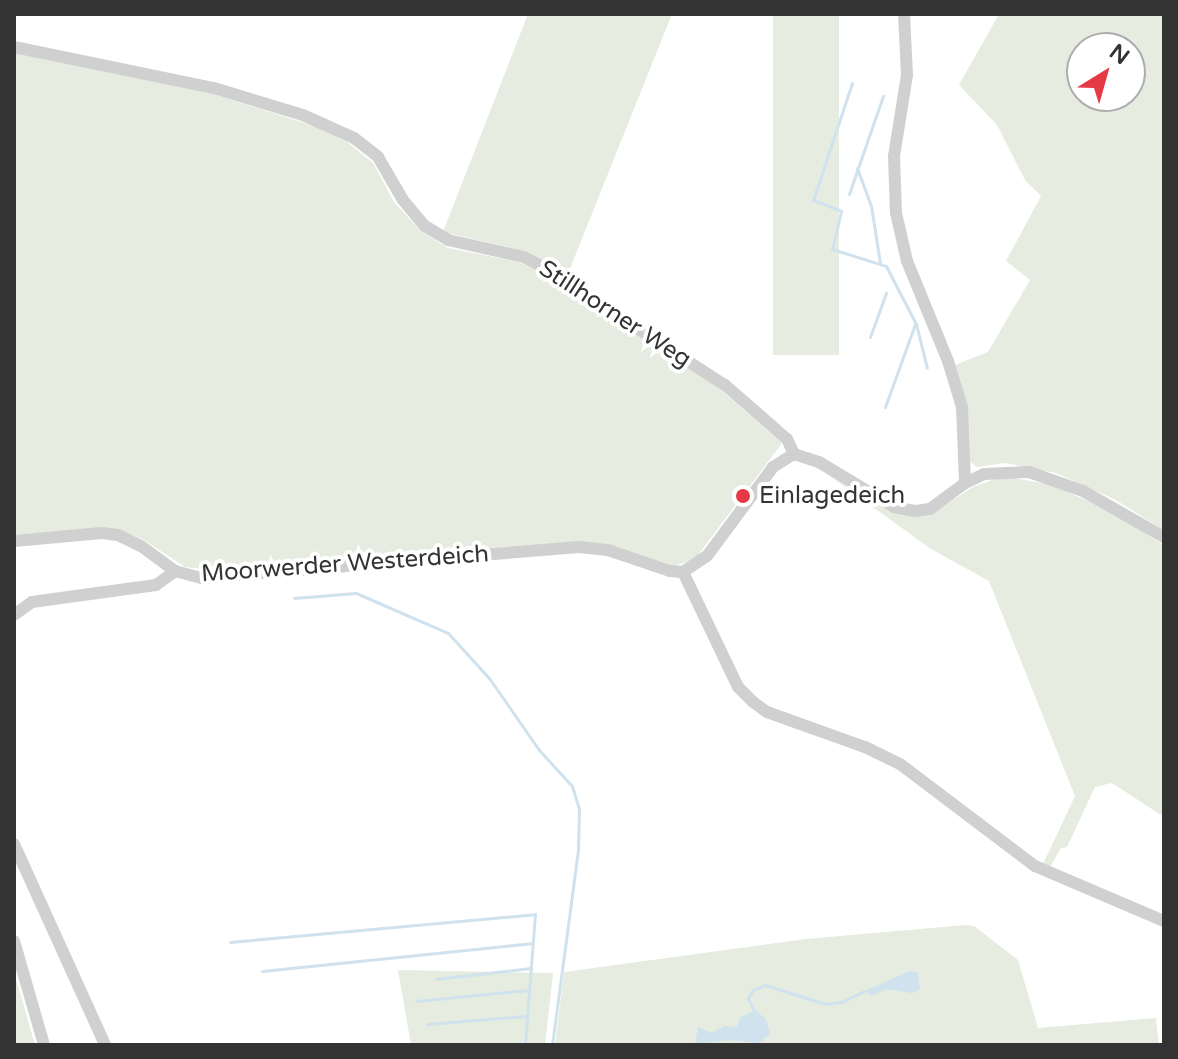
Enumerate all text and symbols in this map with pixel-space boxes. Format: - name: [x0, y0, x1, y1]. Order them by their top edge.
- north arrow: [1066, 32, 1146, 112]
- text: N: [1104, 39, 1134, 70]
- street label: Stillhorner Weg: [534, 254, 696, 374]
- place label: Einlagedeich: [759, 482, 905, 510]
- marker: Einlagedeich: [734, 487, 752, 505]
- street label: Moorwerder Westerdeich: [200, 540, 490, 588]

